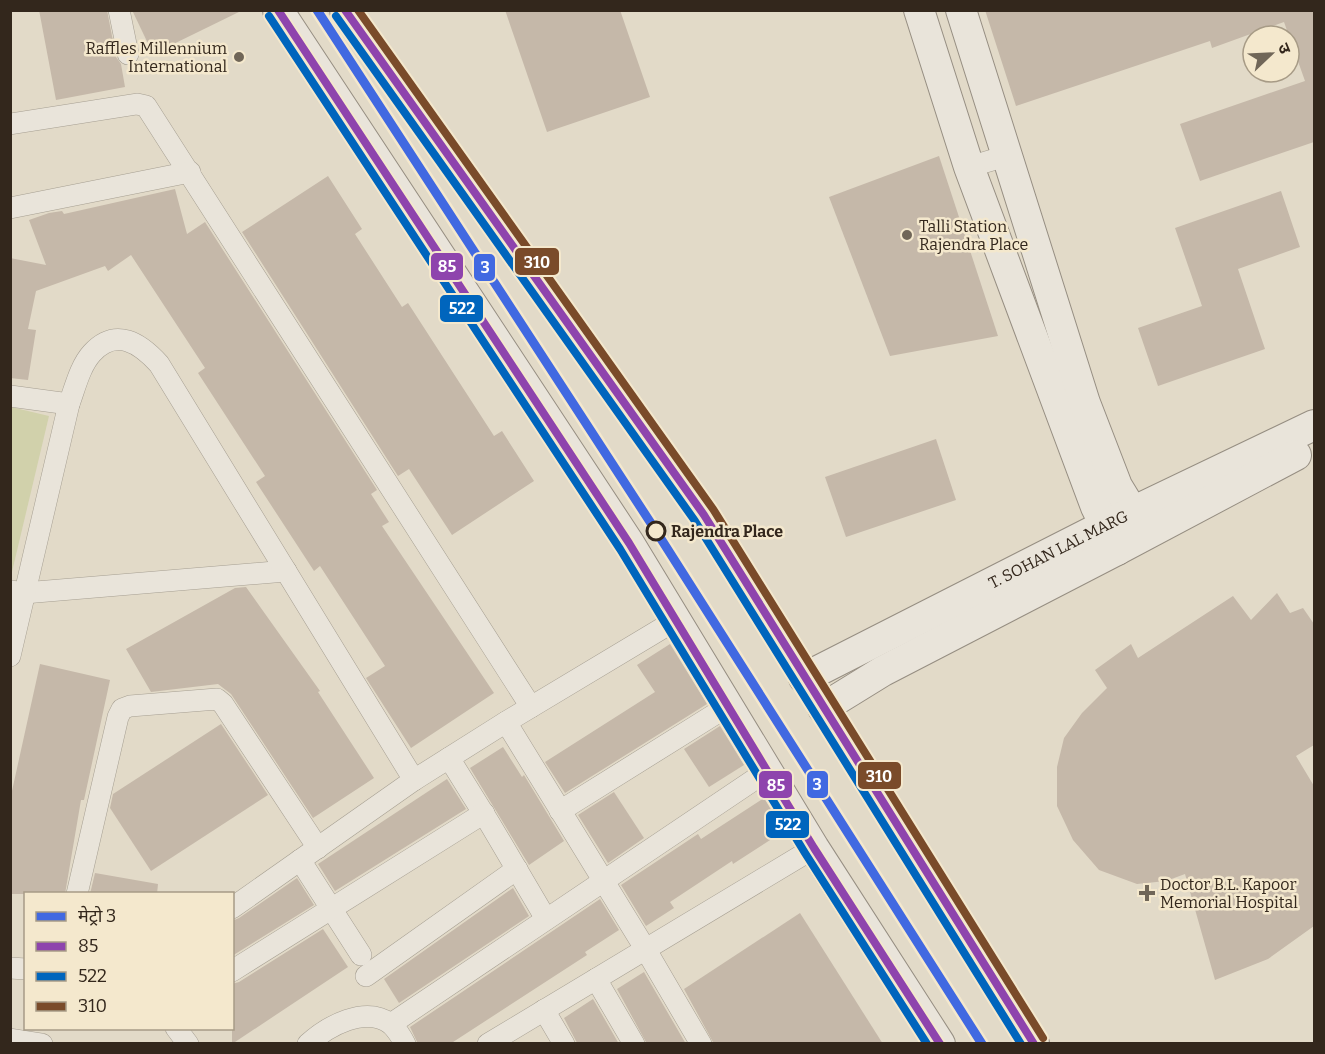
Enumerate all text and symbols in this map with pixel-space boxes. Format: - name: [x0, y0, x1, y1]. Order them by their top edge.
- north arrow: [1241, 24, 1301, 84]
- place label: Raffles Millennium International: [86, 39, 227, 76]
- text: उ: [1274, 40, 1295, 57]
- marker: Raffles Millennium International: [232, 50, 246, 64]
- place label: Talli Station Rajendra Place: [919, 217, 1028, 254]
- marker: Talli Station Rajendra Place: [900, 228, 914, 242]
- line badge: 310: [514, 247, 560, 276]
- line badge: 85: [430, 252, 464, 281]
- line badge: 3: [473, 253, 496, 282]
- text: 310: [524, 253, 550, 272]
- text: 85: [438, 257, 456, 276]
- text: 3: [480, 258, 490, 277]
- line badge: 522: [439, 294, 484, 323]
- text: 522: [449, 299, 475, 318]
- street label: T. SOHAN LAL MARG: [985, 506, 1131, 592]
- marker: Rajendra Place: [646, 521, 666, 541]
- place label: Rajendra Place: [671, 522, 783, 541]
- line badge: 310: [857, 761, 902, 790]
- text: 310: [866, 767, 892, 786]
- line badge: 85: [758, 770, 793, 799]
- line badge: 3: [806, 770, 829, 799]
- text: 3: [812, 775, 822, 794]
- text: 85: [767, 776, 785, 795]
- line badge: 522: [765, 810, 810, 839]
- text: 522: [775, 815, 801, 834]
- place label: Doctor B.L. Kapoor Memorial Hospital: [1160, 875, 1298, 912]
- marker: Doctor B.L. Kapoor Memorial Hospital: [1138, 884, 1156, 902]
- legend: [24, 892, 234, 1030]
- text: मेट्रो 3: [78, 905, 116, 927]
- text: 85: [78, 935, 98, 957]
- text: 522: [78, 965, 107, 987]
- text: 310: [78, 995, 107, 1017]

